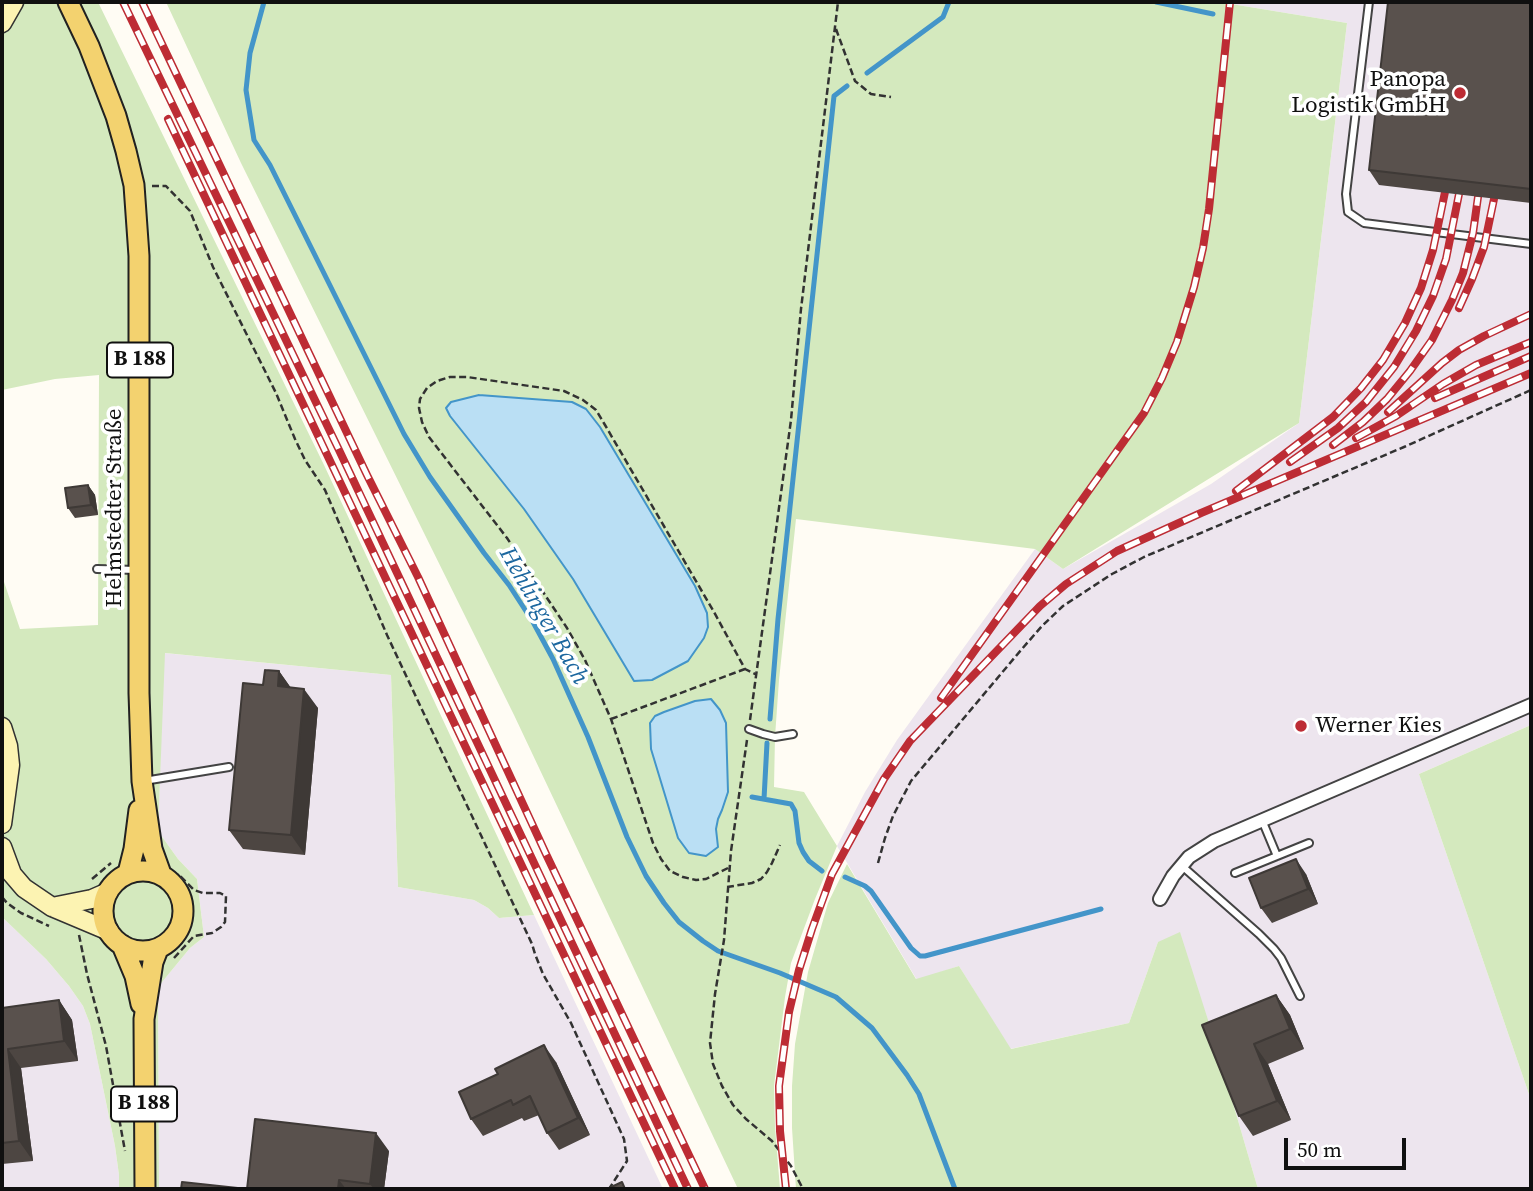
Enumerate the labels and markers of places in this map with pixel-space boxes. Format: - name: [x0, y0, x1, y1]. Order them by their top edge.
- place label: Panopa Logistik GmbH: [1291, 66, 1446, 120]
- marker: Panopa Logistik GmbH: [1452, 85, 1468, 101]
- place label: Werner Kies: [1315, 712, 1442, 740]
- marker: Werner Kies: [1293, 718, 1309, 734]

